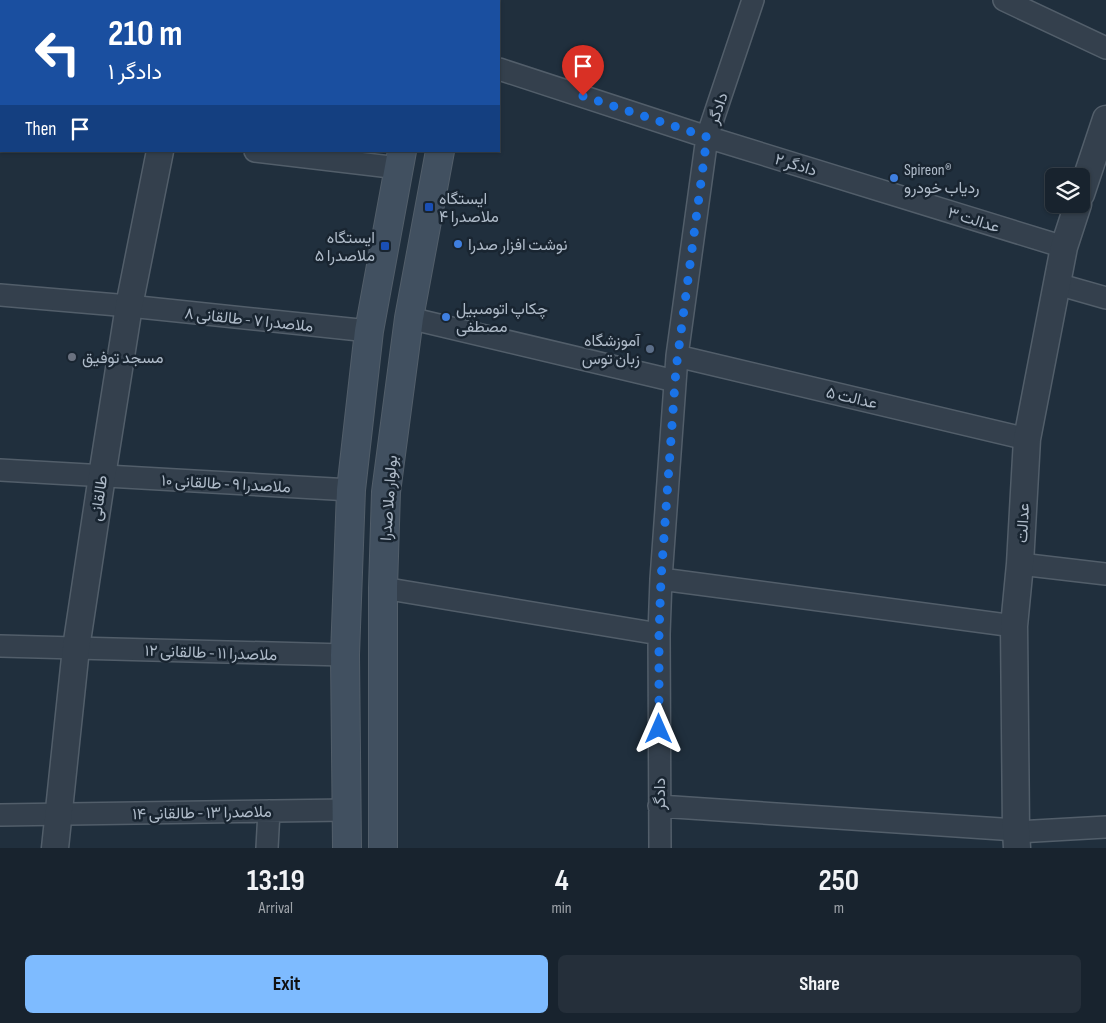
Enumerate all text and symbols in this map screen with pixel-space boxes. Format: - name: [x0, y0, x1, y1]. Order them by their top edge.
- text: 210 m: [108, 13, 182, 56]
- icon: left: [25, 20, 90, 85]
- pin: [562, 45, 604, 96]
- icon: arrive: [569, 52, 597, 80]
- text: دادگر ۱: [108, 59, 162, 86]
- street label: دادگر: [704, 90, 733, 128]
- icon: arrive: [66, 115, 94, 143]
- text: Then: [25, 118, 56, 141]
- street label: دادگر ۲: [772, 150, 819, 181]
- place label: Spireon® ردیاب خودرو: [904, 161, 979, 198]
- map controls: [1045, 168, 1090, 213]
- button: layers: [1045, 168, 1090, 213]
- marker: Spireon® ردیاب خودرو: [888, 172, 900, 184]
- place label: ایستگاه ملاصدرا ۴: [439, 190, 499, 227]
- marker: ایستگاه ملاصدرا ۴: [423, 201, 435, 213]
- street label: عدالت ۳: [945, 204, 1002, 237]
- place label: ایستگاه ملاصدرا ۵: [315, 229, 375, 266]
- place label: نوشت افزار صدرا: [468, 236, 568, 255]
- marker: نوشت افزار صدرا: [452, 238, 464, 250]
- marker: ایستگاه ملاصدرا ۵: [379, 240, 391, 252]
- place label: چکاپ اتومىبیل مصطفی: [456, 300, 548, 337]
- street label: ملاصدرا ۷ - طالقانی ۸: [184, 304, 314, 337]
- marker: چکاپ اتومىبیل مصطفی: [440, 311, 452, 323]
- place label: آموزشگاه زبان توس: [582, 332, 641, 369]
- marker: آموزشگاه زبان توس: [644, 343, 656, 355]
- place label: مسجد توفیق: [82, 349, 163, 368]
- marker: مسجد توفیق: [66, 351, 78, 363]
- street label: عدالت ۵: [824, 383, 879, 414]
- street label: بولوار ملا صدرا: [377, 455, 402, 542]
- street label: ملاصدرا ۹ - طالقانی ۱۰: [161, 472, 291, 497]
- street label: طالقانی: [87, 474, 112, 522]
- street label: عدالت: [1013, 503, 1034, 544]
- street label: ملاصدرا ۱۱ - طالقانی ۱۲: [144, 642, 278, 665]
- position arrow: [632, 702, 684, 754]
- street label: دادگر: [651, 778, 670, 811]
- street label: ملاصدرا ۱۳ - طالقانی ۱۴: [132, 803, 272, 824]
- text: 13:19: [247, 863, 305, 899]
- text: 4: [555, 863, 569, 899]
- text: 250: [819, 863, 859, 899]
- text: Arrival: [259, 899, 293, 918]
- text: min: [552, 899, 572, 918]
- text: m: [834, 899, 844, 918]
- button: Exit: [25, 955, 548, 1013]
- button: Share: [558, 955, 1081, 1013]

